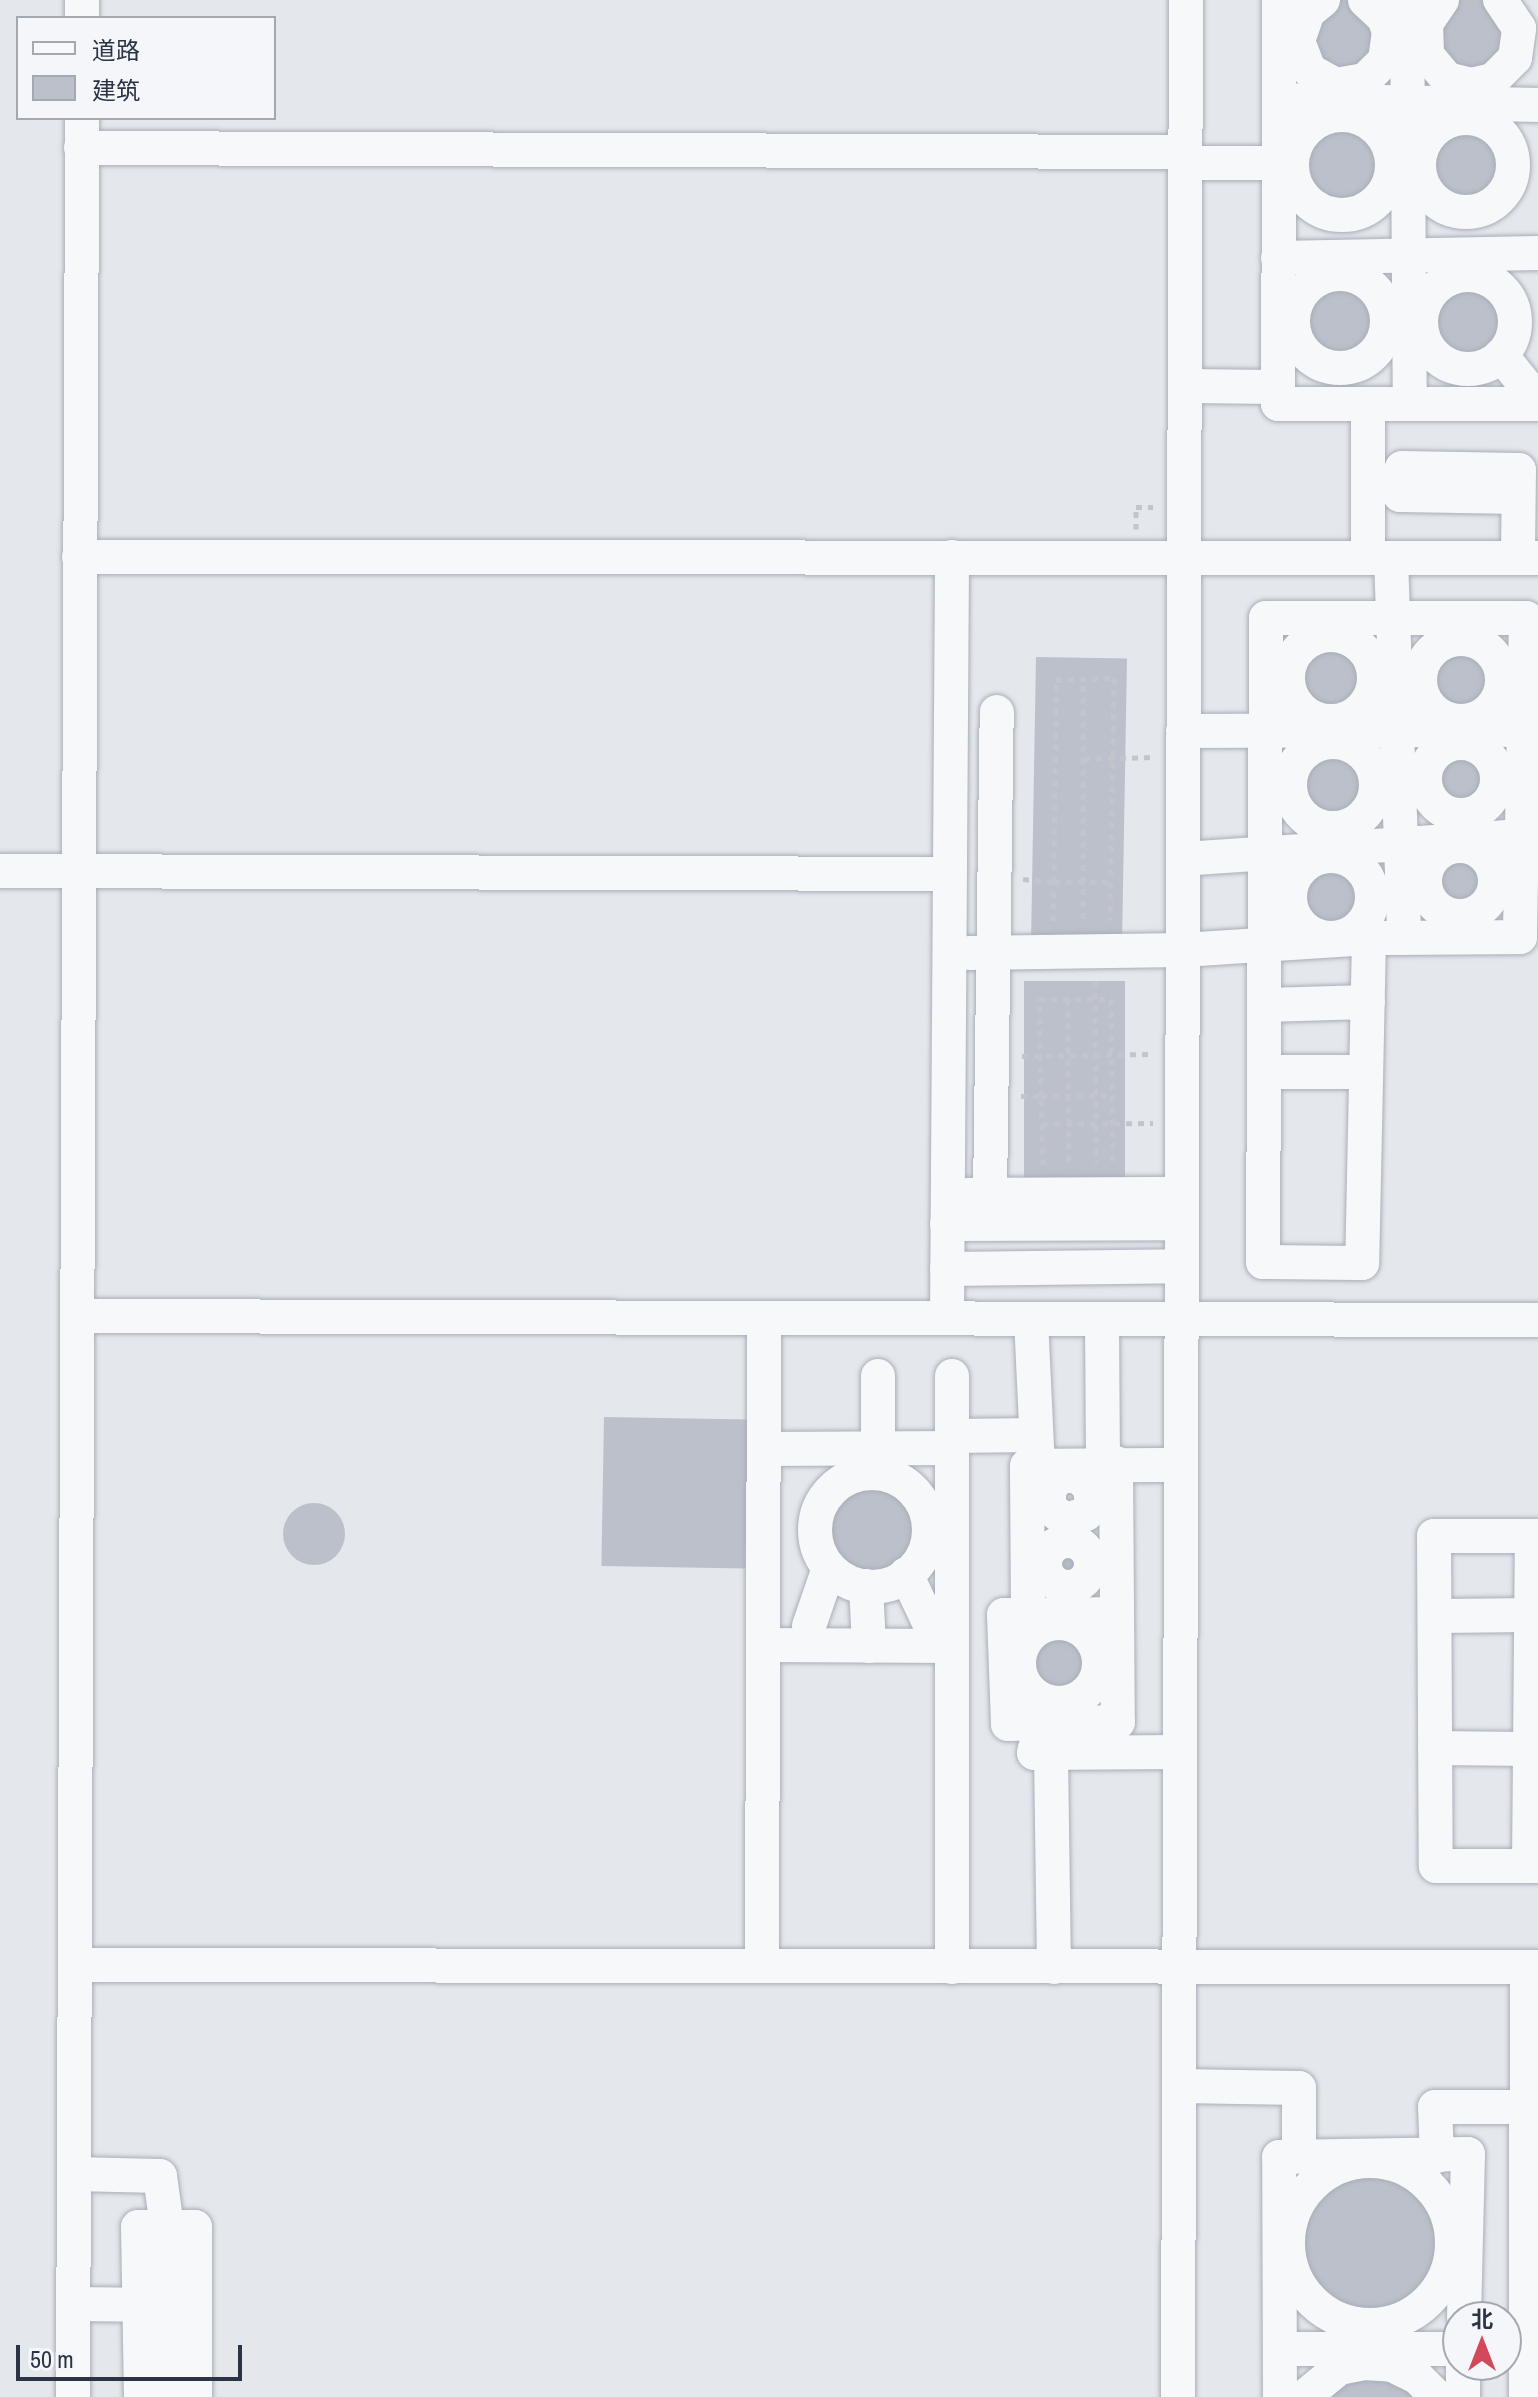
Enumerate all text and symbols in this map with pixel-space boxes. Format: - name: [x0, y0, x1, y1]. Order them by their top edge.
- legend: [16, 16, 276, 120]
- text: 道路: [92, 34, 140, 66]
- text: 建筑: [92, 74, 140, 106]
- north arrow: [1442, 2301, 1522, 2381]
- text: 北: [1471, 2304, 1493, 2334]
- scale bar: [20, 2329, 246, 2379]
- text: 50 m: [30, 2343, 74, 2375]

